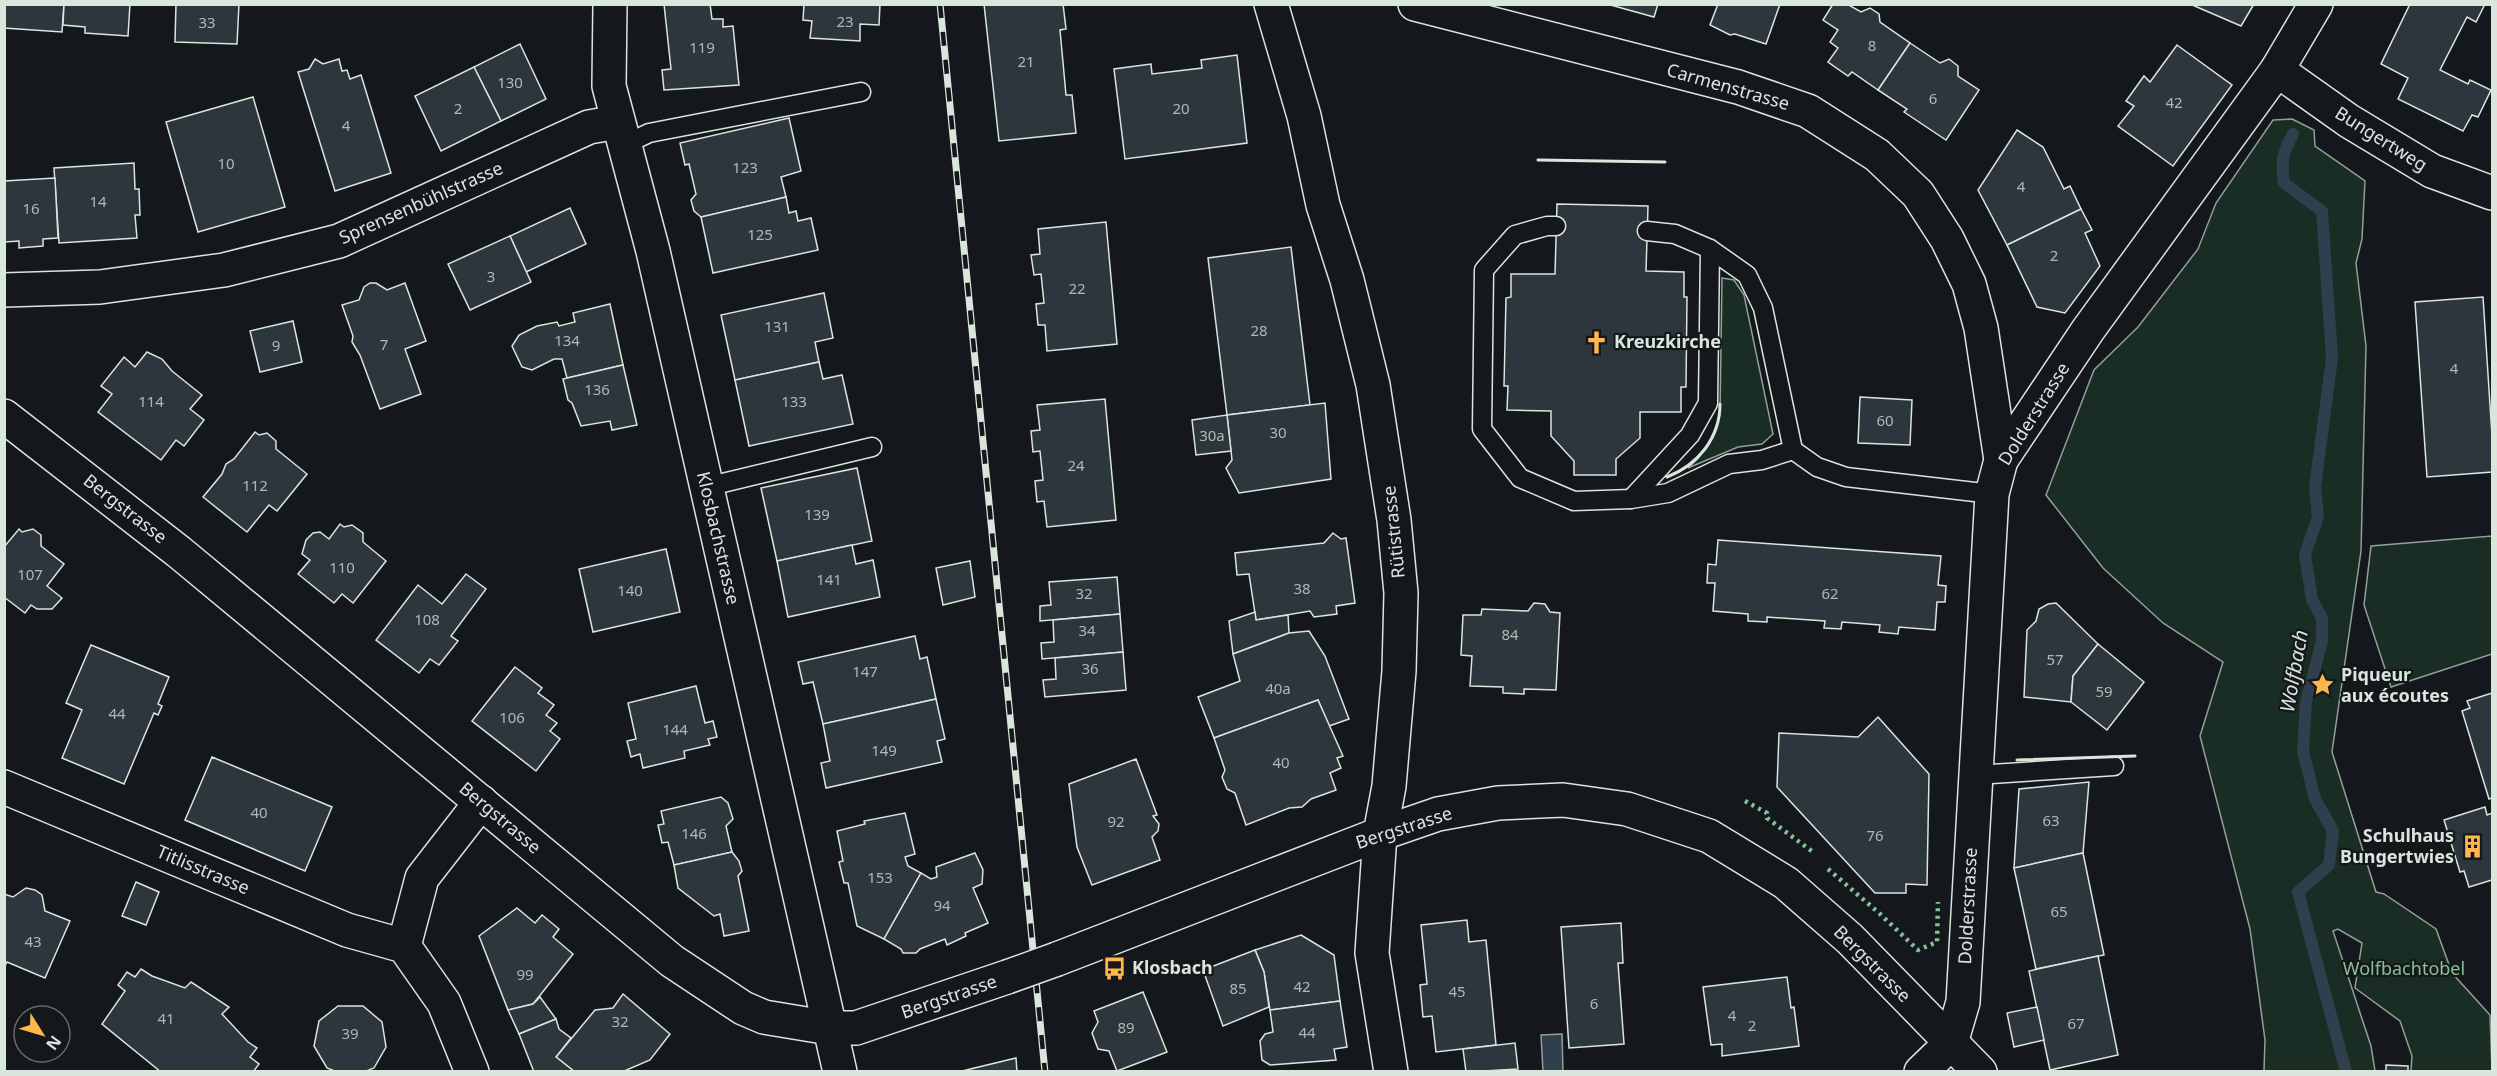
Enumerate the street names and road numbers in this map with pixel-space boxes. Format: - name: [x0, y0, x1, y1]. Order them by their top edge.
- street label: Carmenstrasse: [1664, 57, 1792, 115]
- street label: Bungertweg: [2331, 100, 2432, 176]
- street label: Sprensenbühlstrasse: [335, 155, 506, 249]
- street label: Dolderstrasse: [1992, 357, 2074, 469]
- street label: Bergstrasse: [79, 468, 172, 548]
- street label: Klosbachstrasse: [692, 469, 746, 607]
- street label: Rütistrasse: [1376, 485, 1410, 580]
- street label: Bergstrasse: [455, 776, 547, 859]
- street label: Bergstrasse: [1352, 800, 1455, 854]
- street label: Titlisstrasse: [153, 839, 254, 899]
- street label: Dolderstrasse: [1952, 847, 1982, 965]
- street label: Bergstrasse: [1829, 919, 1917, 1007]
- street label: Bergstrasse: [898, 968, 1000, 1024]

